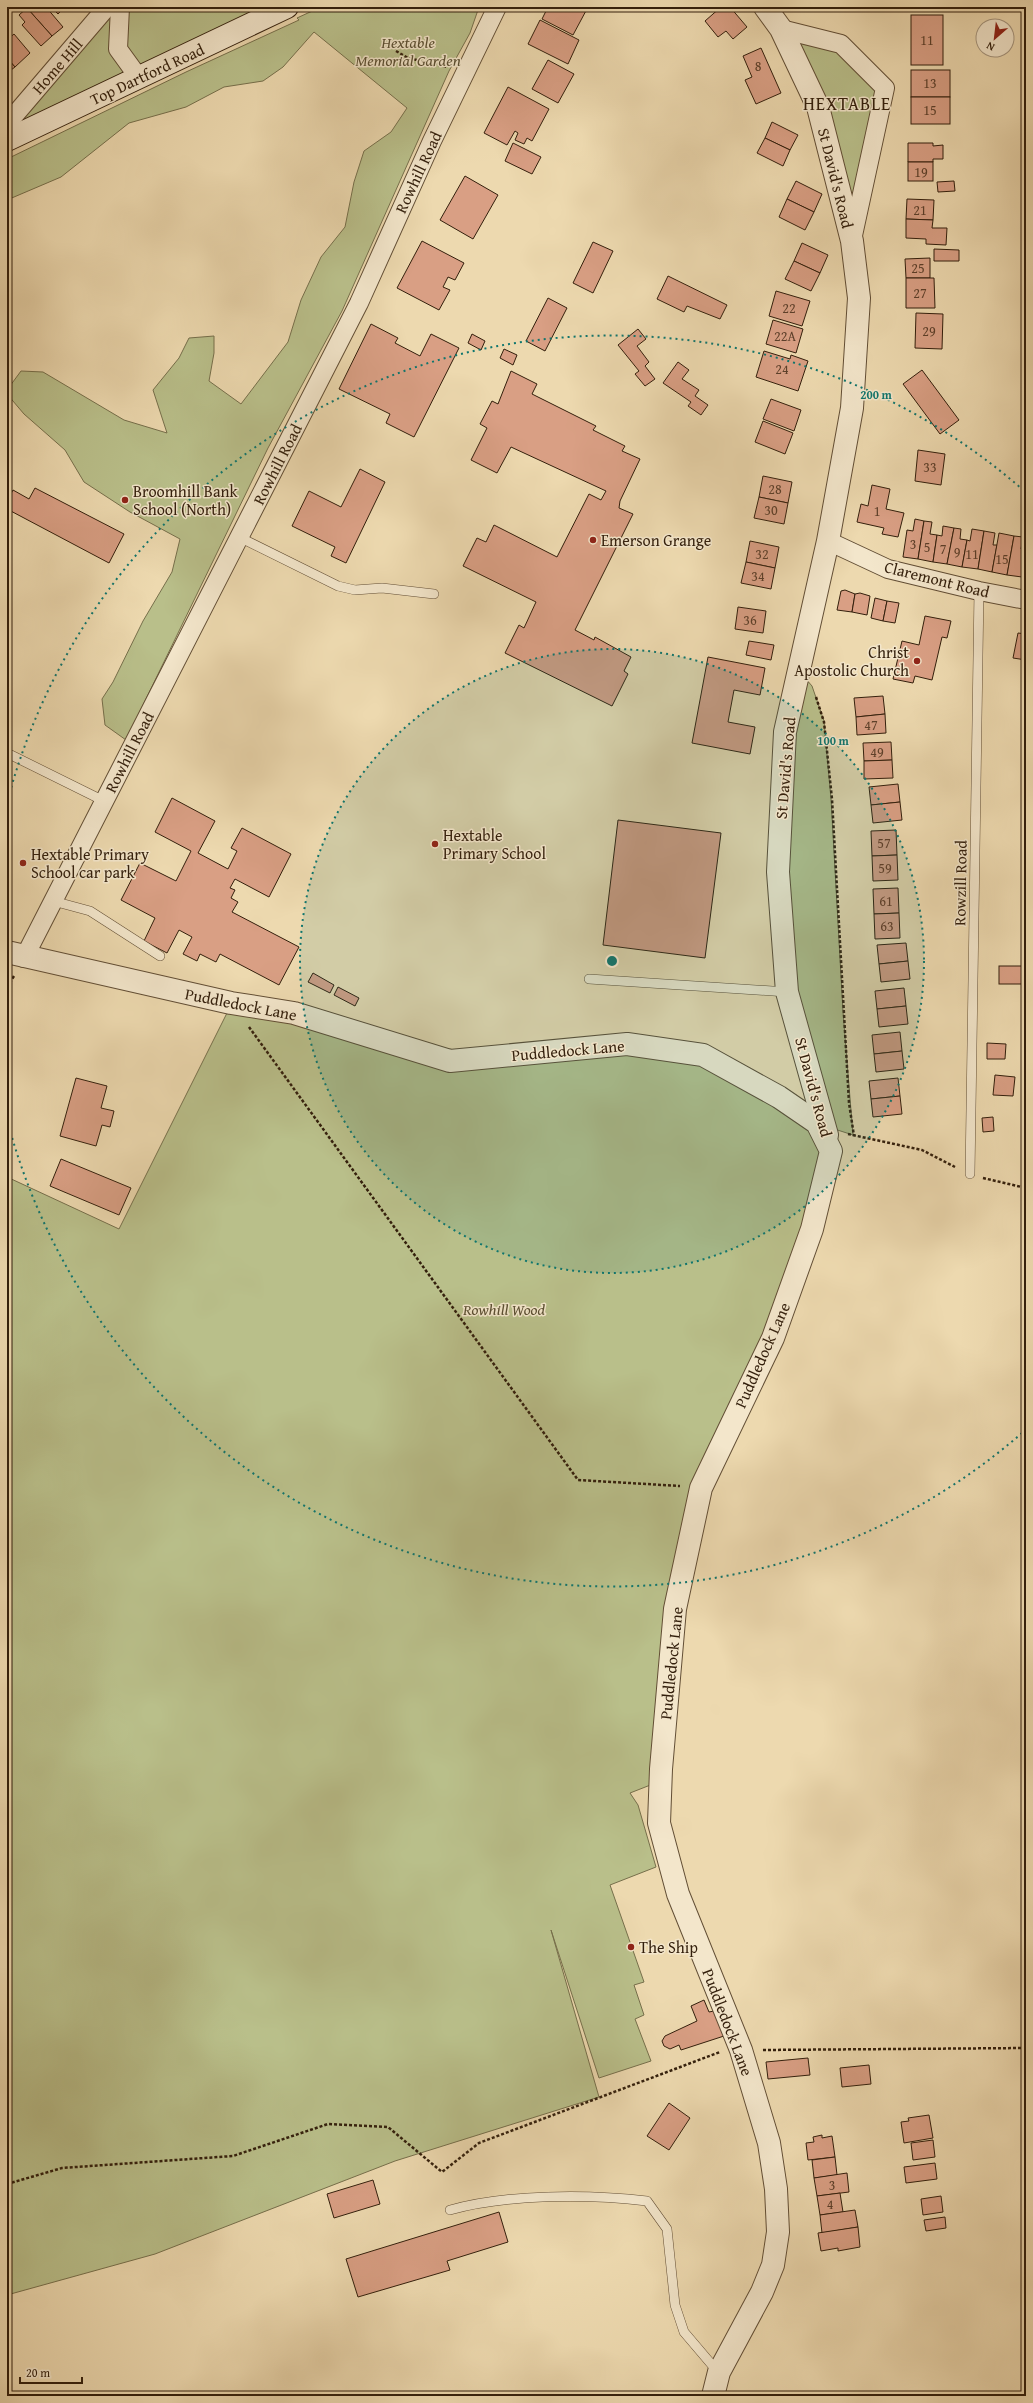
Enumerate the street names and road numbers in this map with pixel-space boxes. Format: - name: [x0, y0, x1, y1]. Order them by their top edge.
- street label: Home Hill: [26, 32, 88, 99]
- street label: Top Dartford Road: [86, 37, 208, 111]
- street label: St David's Road: [812, 125, 860, 231]
- street label: Rowhill Road: [389, 127, 448, 217]
- street label: Rowhill Road: [246, 419, 308, 509]
- street label: Claremont Road: [882, 554, 992, 604]
- street label: Rowhill Road: [98, 707, 160, 797]
- street label: St David's Road: [769, 715, 801, 820]
- street label: Rowzill Road: [947, 839, 973, 926]
- street label: Puddledock Lane: [183, 981, 299, 1027]
- street label: Puddledock Lane: [510, 1033, 626, 1067]
- street label: St David's Road: [789, 1034, 839, 1140]
- street label: Puddledock Lane: [728, 1298, 796, 1412]
- street label: Puddledock Lane: [653, 1605, 689, 1721]
- street label: Puddledock Lane: [696, 1965, 760, 2079]

